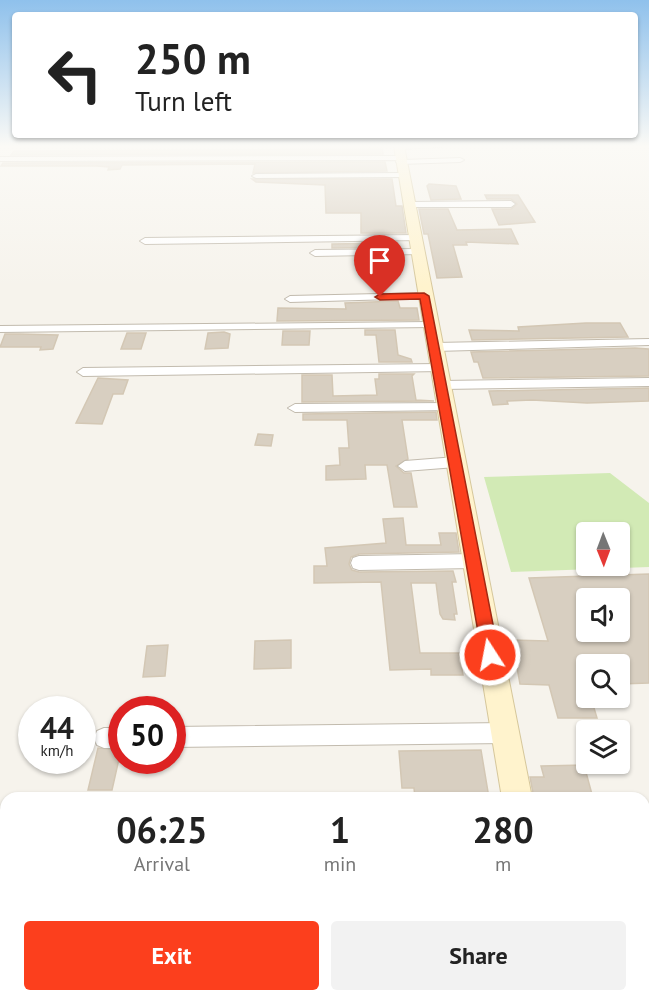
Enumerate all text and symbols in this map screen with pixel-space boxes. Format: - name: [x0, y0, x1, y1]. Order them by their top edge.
- text: 250 m: [135, 31, 251, 86]
- icon: left: [36, 36, 114, 114]
- text: Turn left: [135, 84, 232, 118]
- pin: [354, 235, 405, 297]
- icon: arrive: [363, 244, 396, 277]
- north arrow: [576, 522, 630, 576]
- map controls: [576, 522, 630, 774]
- button: sound: [576, 588, 630, 642]
- position arrow: [458, 623, 522, 687]
- button: search: [576, 654, 630, 708]
- speed limit sign: 50: [108, 696, 186, 774]
- text: 44: [40, 708, 74, 747]
- button: layers: [576, 720, 630, 774]
- text: km/h: [41, 741, 73, 760]
- text: 06:25: [116, 806, 208, 853]
- text: 1: [330, 806, 350, 853]
- text: 280: [473, 806, 534, 853]
- text: Arrival: [134, 851, 190, 877]
- text: min: [324, 851, 356, 877]
- text: m: [495, 851, 511, 877]
- button: Exit: [24, 921, 319, 990]
- button: Share: [331, 921, 626, 990]

